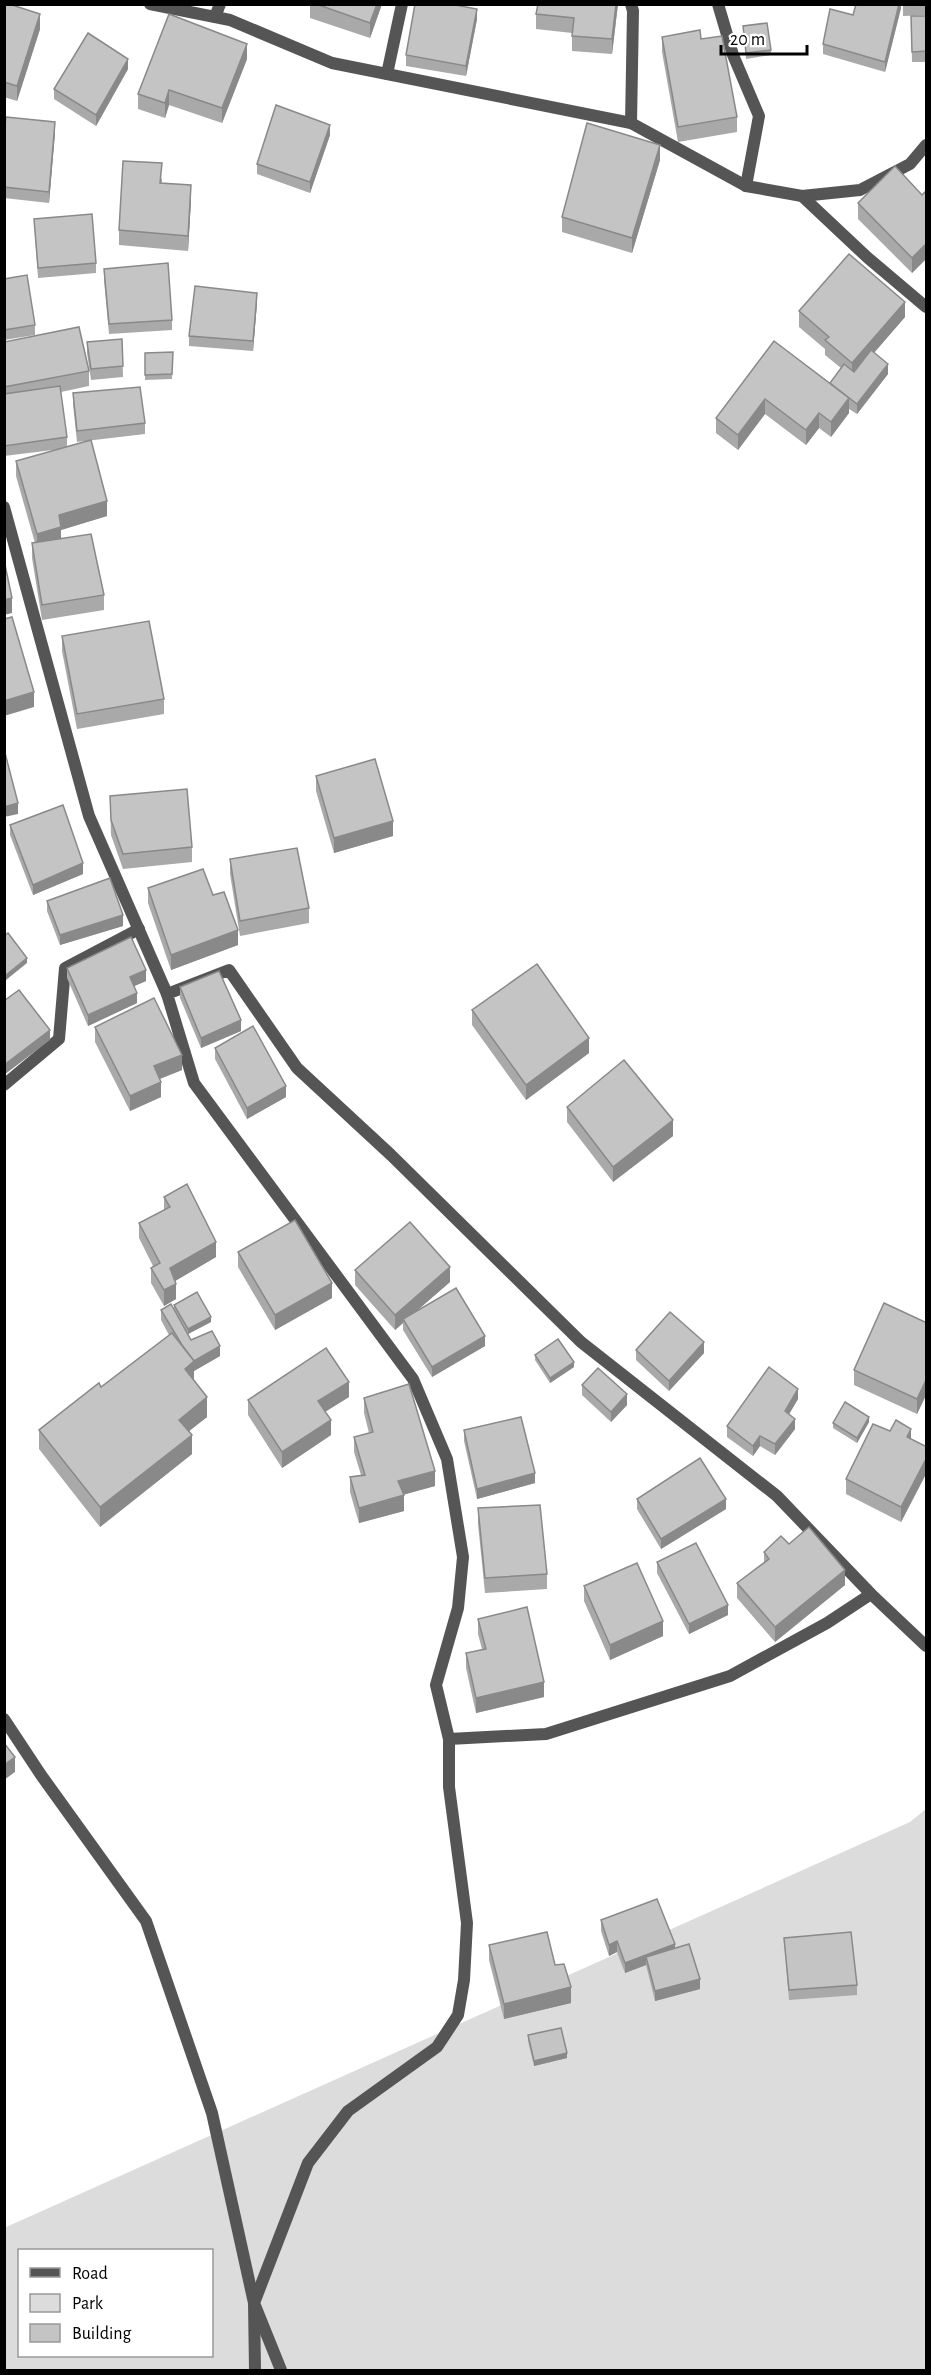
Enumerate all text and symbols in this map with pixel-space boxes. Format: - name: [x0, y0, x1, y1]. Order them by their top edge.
- scale bar: [721, 18, 806, 56]
- text: 20 m: [730, 31, 765, 49]
- legend: [18, 2249, 213, 2357]
- text: Road: [72, 2265, 108, 2283]
- text: Park: [72, 2295, 104, 2313]
- text: Building: [72, 2325, 132, 2343]

